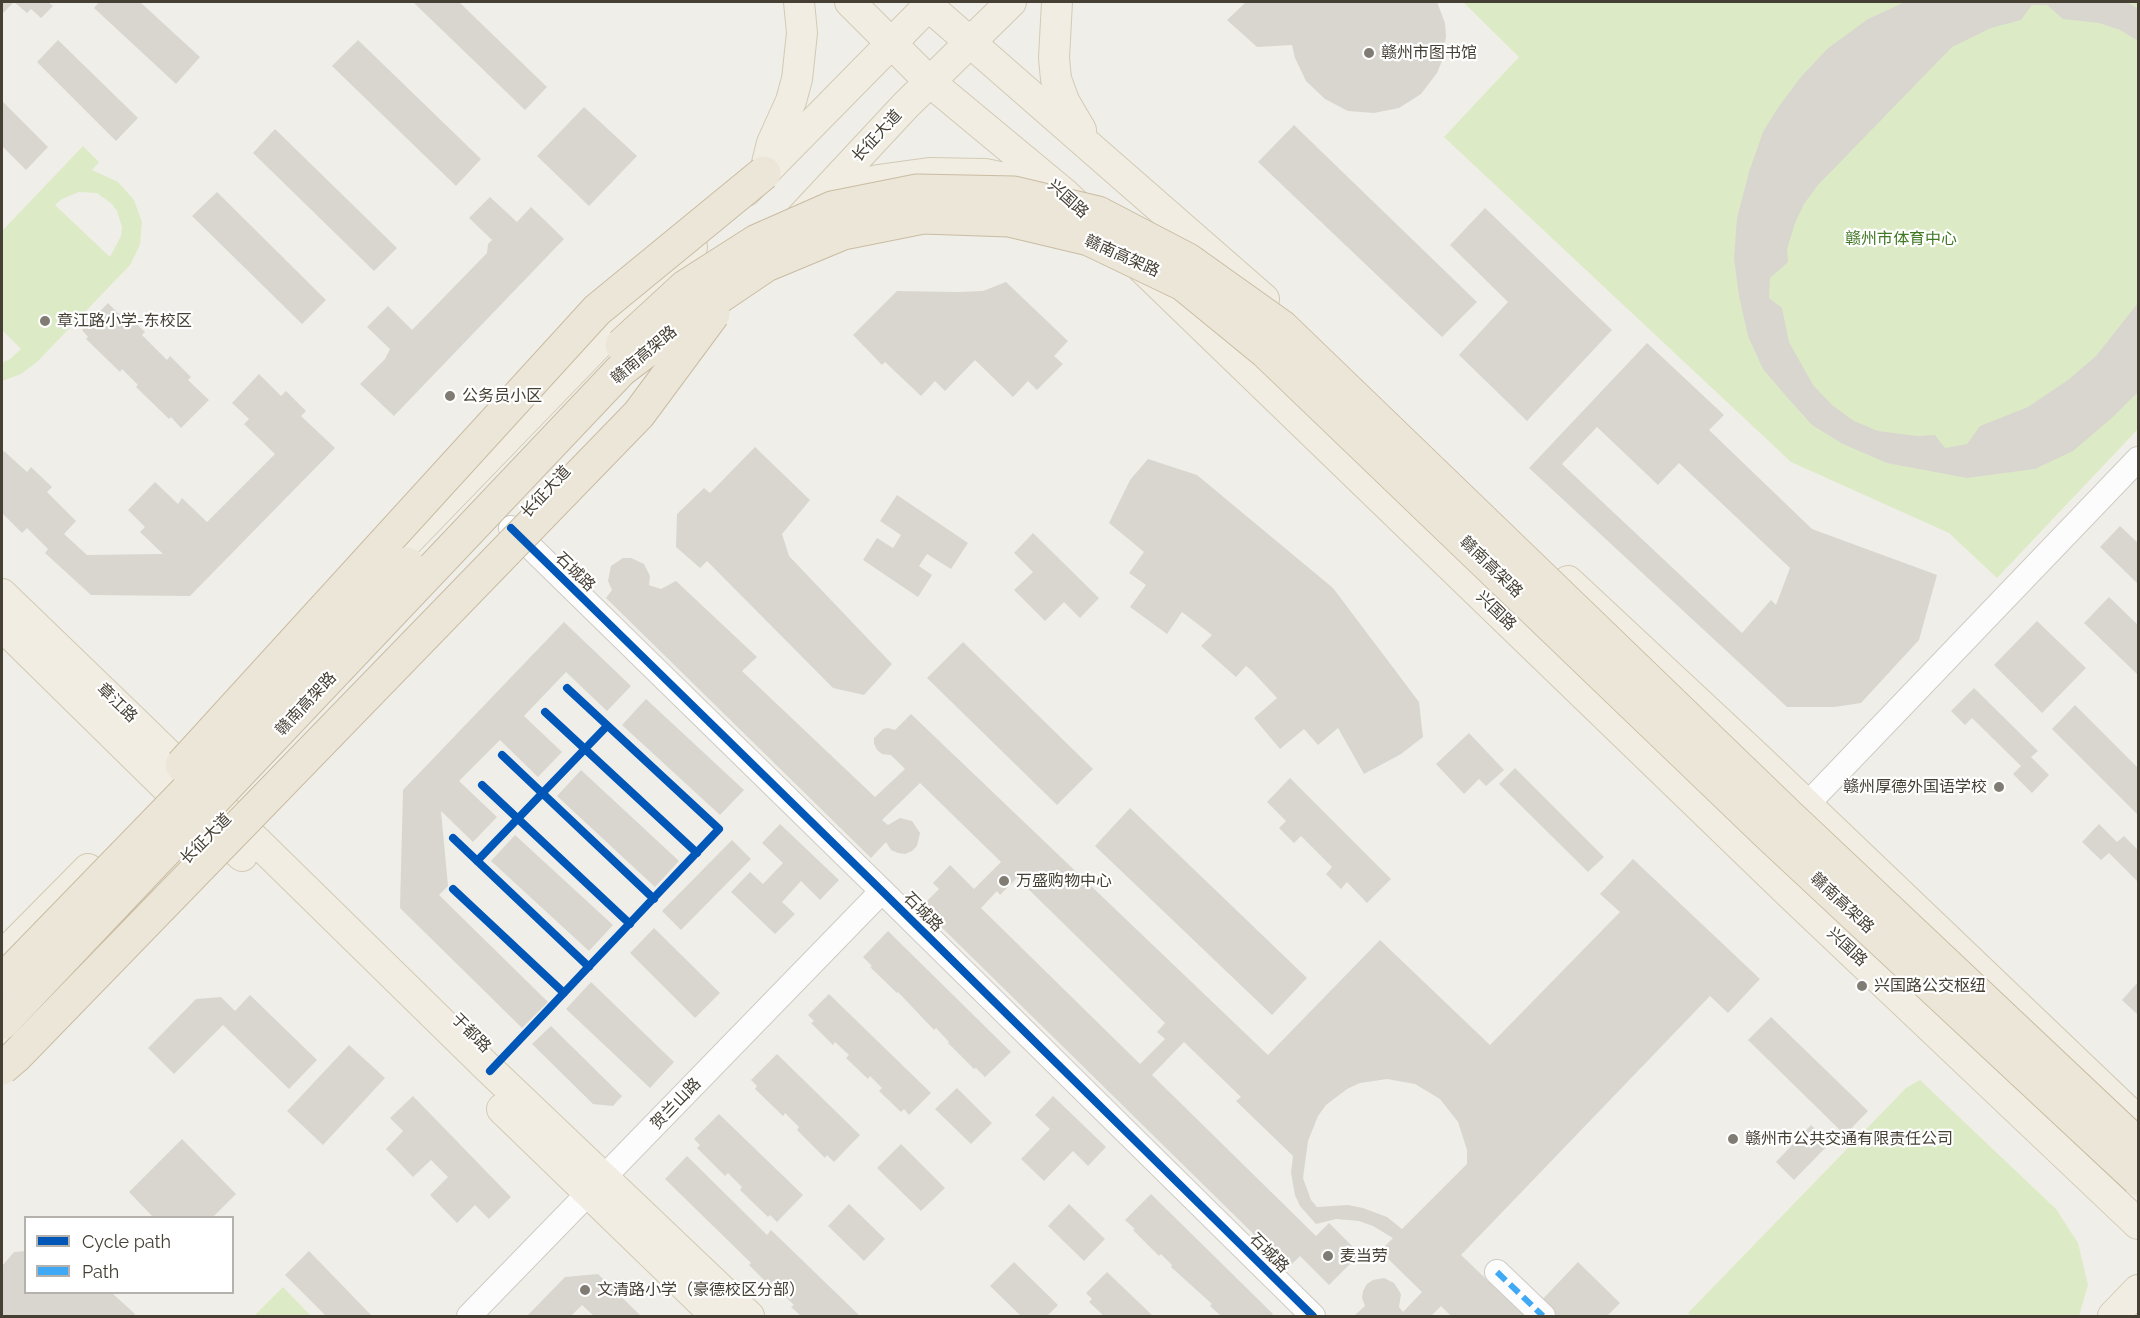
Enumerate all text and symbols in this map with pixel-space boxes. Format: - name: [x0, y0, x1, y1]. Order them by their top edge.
- place label: 赣州市图书馆: [1381, 43, 1477, 63]
- marker: 赣州市图书馆: [1362, 46, 1376, 60]
- street label: 长征大道: [848, 106, 906, 166]
- street label: 兴国路: [1044, 176, 1092, 222]
- park label: 赣州市体育中心: [1845, 229, 1957, 249]
- street label: 赣南高架路: [1082, 231, 1162, 281]
- place label: 章江路小学-东校区: [57, 311, 192, 331]
- marker: 章江路小学-东校区: [38, 314, 52, 328]
- street label: 赣南高架路: [607, 322, 681, 388]
- place label: 公务员小区: [462, 386, 542, 406]
- marker: 公务员小区: [443, 389, 457, 403]
- street label: 长征大道: [517, 462, 575, 522]
- street label: 赣南高架路: [1456, 532, 1526, 602]
- street label: 石城路: [551, 548, 599, 596]
- street label: 兴国路: [1472, 587, 1520, 635]
- street label: 赣南高架路: [272, 668, 340, 740]
- street label: 章江路: [93, 679, 141, 727]
- place label: 赣州厚德外国语学校: [1843, 777, 1987, 797]
- marker: 赣州厚德外国语学校: [1992, 780, 2006, 794]
- street label: 长征大道: [177, 810, 235, 868]
- street label: 赣南高架路: [1806, 869, 1878, 937]
- place label: 万盛购物中心: [1016, 871, 1112, 891]
- marker: 万盛购物中心: [997, 874, 1011, 888]
- street label: 石城路: [899, 888, 947, 936]
- street label: 兴国路: [1823, 924, 1871, 970]
- place label: 兴国路公交枢纽: [1874, 976, 1986, 996]
- marker: 兴国路公交枢纽: [1855, 979, 1869, 993]
- street label: 于都路: [447, 1009, 495, 1057]
- street label: 贺兰山路: [647, 1074, 705, 1134]
- place label: 赣州市公共交通有限责任公司: [1745, 1129, 1953, 1149]
- marker: 赣州市公共交通有限责任公司: [1726, 1132, 1740, 1146]
- legend: [24, 1216, 234, 1294]
- street label: 石城路: [1245, 1229, 1293, 1277]
- text: Cycle path: [82, 1231, 171, 1252]
- place label: 麦当劳: [1340, 1246, 1388, 1266]
- marker: 麦当劳: [1321, 1249, 1335, 1263]
- text: Path: [82, 1261, 119, 1282]
- place label: 文清路小学（豪德校区分部）: [597, 1280, 805, 1300]
- marker: 文清路小学（豪德校区分部）: [578, 1283, 592, 1297]

